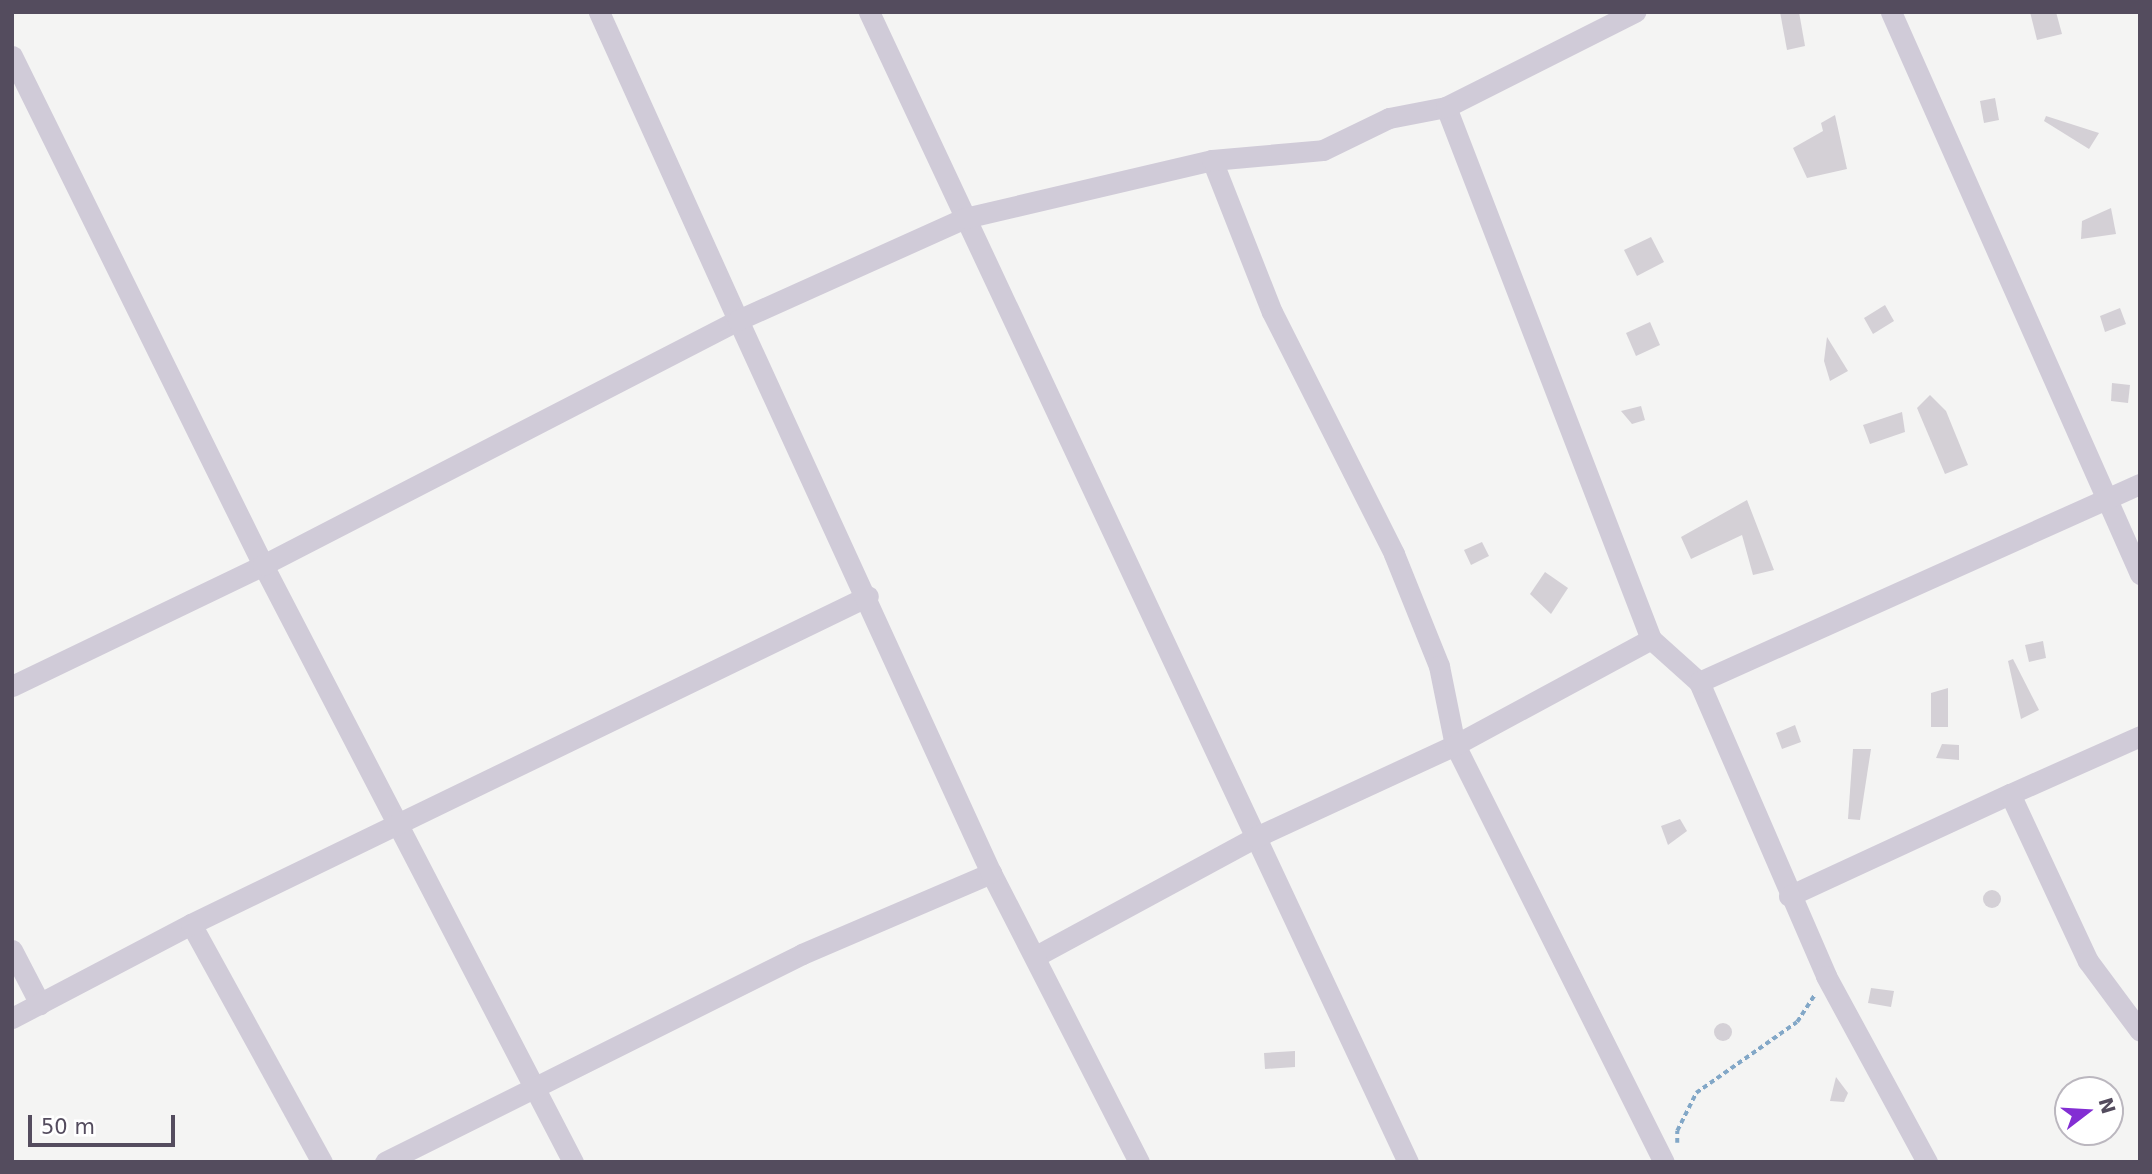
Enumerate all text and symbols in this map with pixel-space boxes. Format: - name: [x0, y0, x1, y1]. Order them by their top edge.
- north arrow: [2054, 1076, 2124, 1146]
- text: N: [2094, 1095, 2120, 1116]
- scale bar: [32, 1100, 178, 1144]
- text: 50 m: [41, 1115, 95, 1139]

